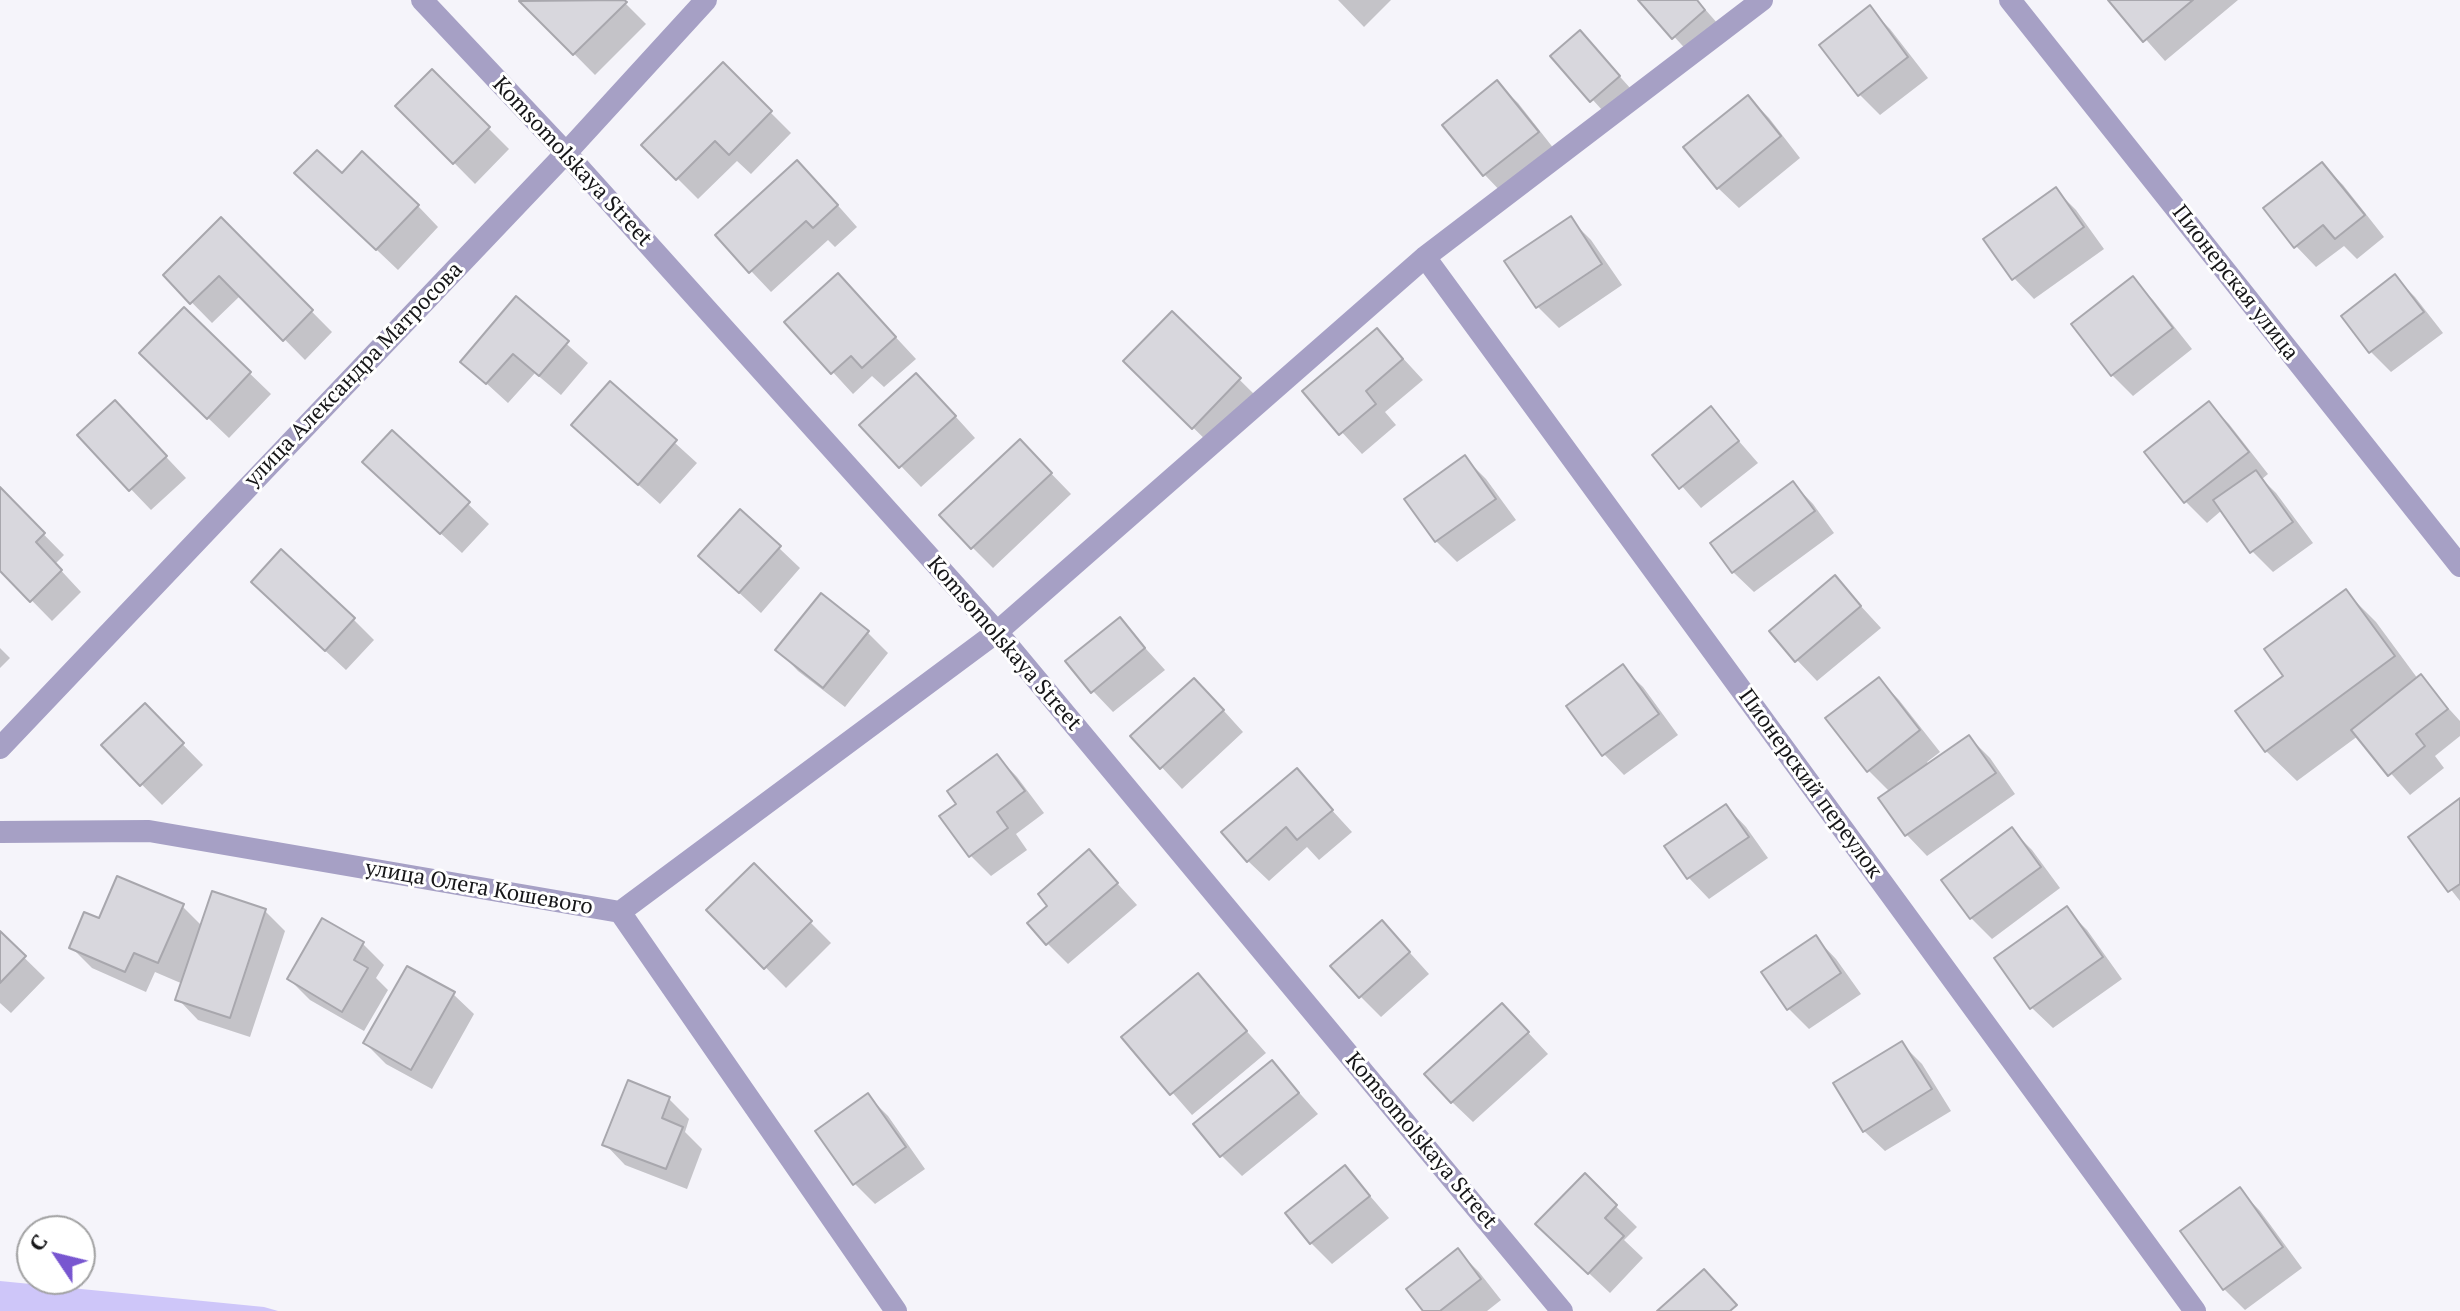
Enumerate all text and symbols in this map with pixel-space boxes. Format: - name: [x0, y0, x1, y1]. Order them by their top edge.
- street label: Komsomolskaya Street: [487, 72, 657, 252]
- street label: Пионерская улица: [2166, 200, 2304, 366]
- street label: улица Александра Матросова: [239, 257, 469, 493]
- street label: Komsomolskaya Street: [921, 552, 1087, 736]
- street label: Пионерский переулок: [1733, 684, 1887, 884]
- street label: улица Олега Кошевого: [363, 855, 595, 921]
- street label: Komsomolskaya Street: [1340, 1047, 1502, 1235]
- north arrow: [16, 1215, 96, 1295]
- text: С: [22, 1228, 54, 1256]

